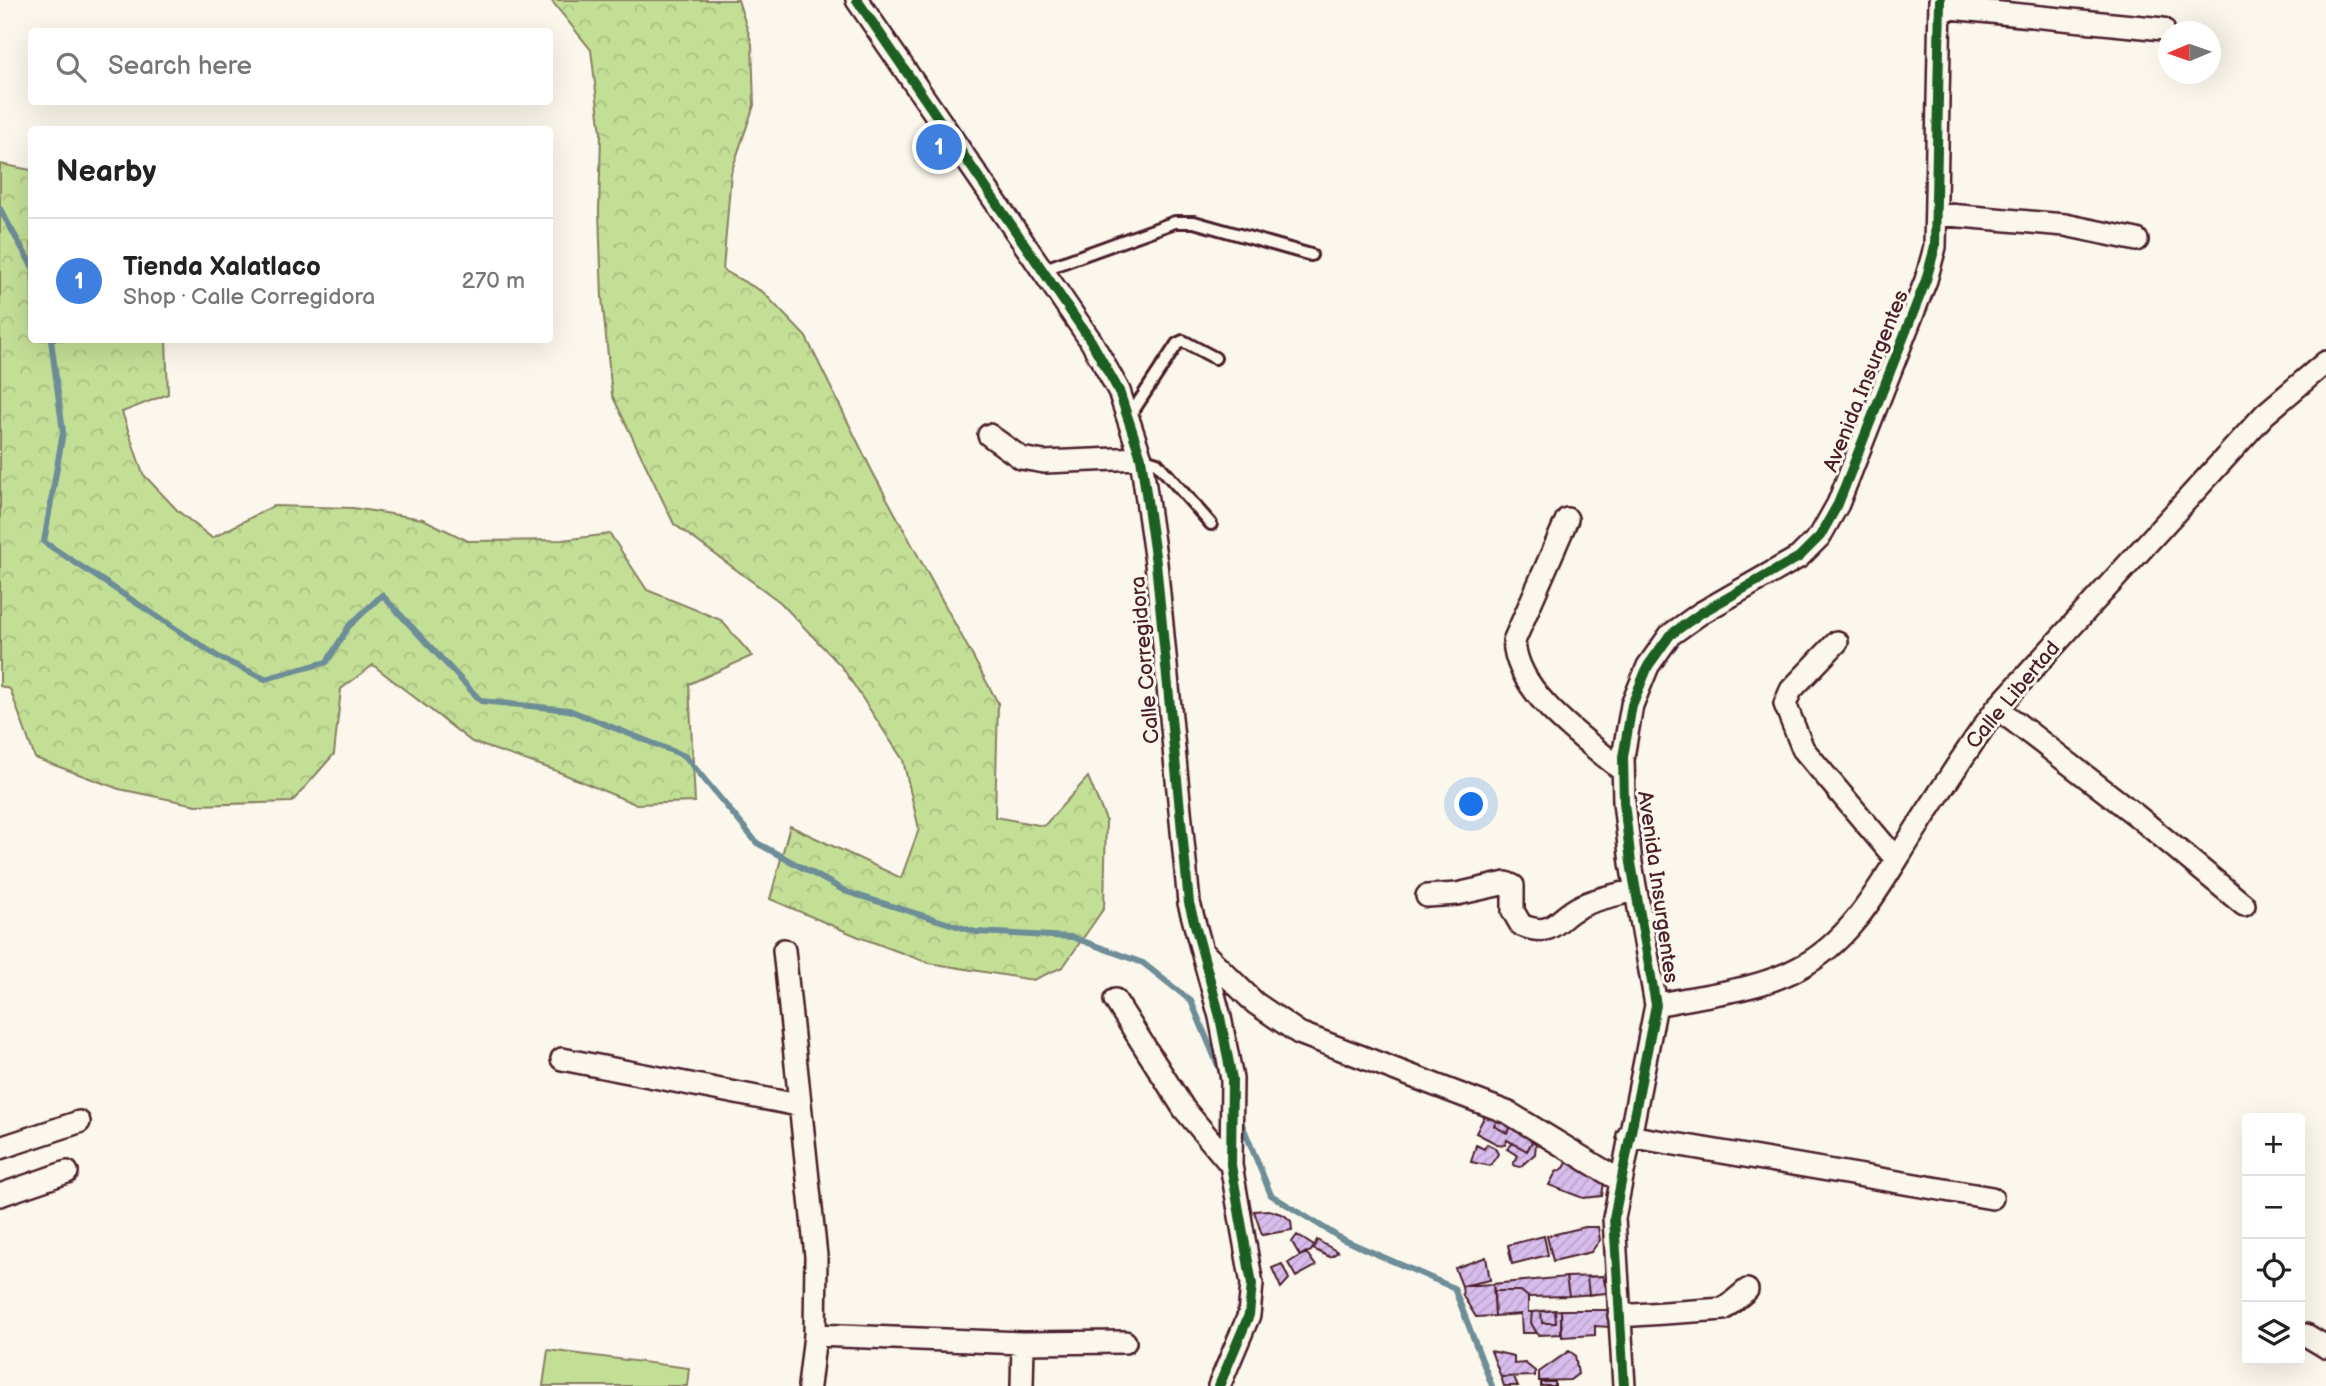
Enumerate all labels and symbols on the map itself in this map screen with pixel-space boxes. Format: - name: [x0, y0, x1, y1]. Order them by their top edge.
- north arrow: [2158, 21, 2221, 84]
- pin: 1: [916, 121, 962, 173]
- street label: Avenida Insurgentes: [1818, 287, 1914, 475]
- street label: Calle Corregidora: [1125, 575, 1165, 745]
- street label: Calle Libertad: [1961, 636, 2065, 754]
- your location: [1454, 787, 1488, 821]
- street label: Avenida Insurgentes: [1632, 789, 1684, 985]

